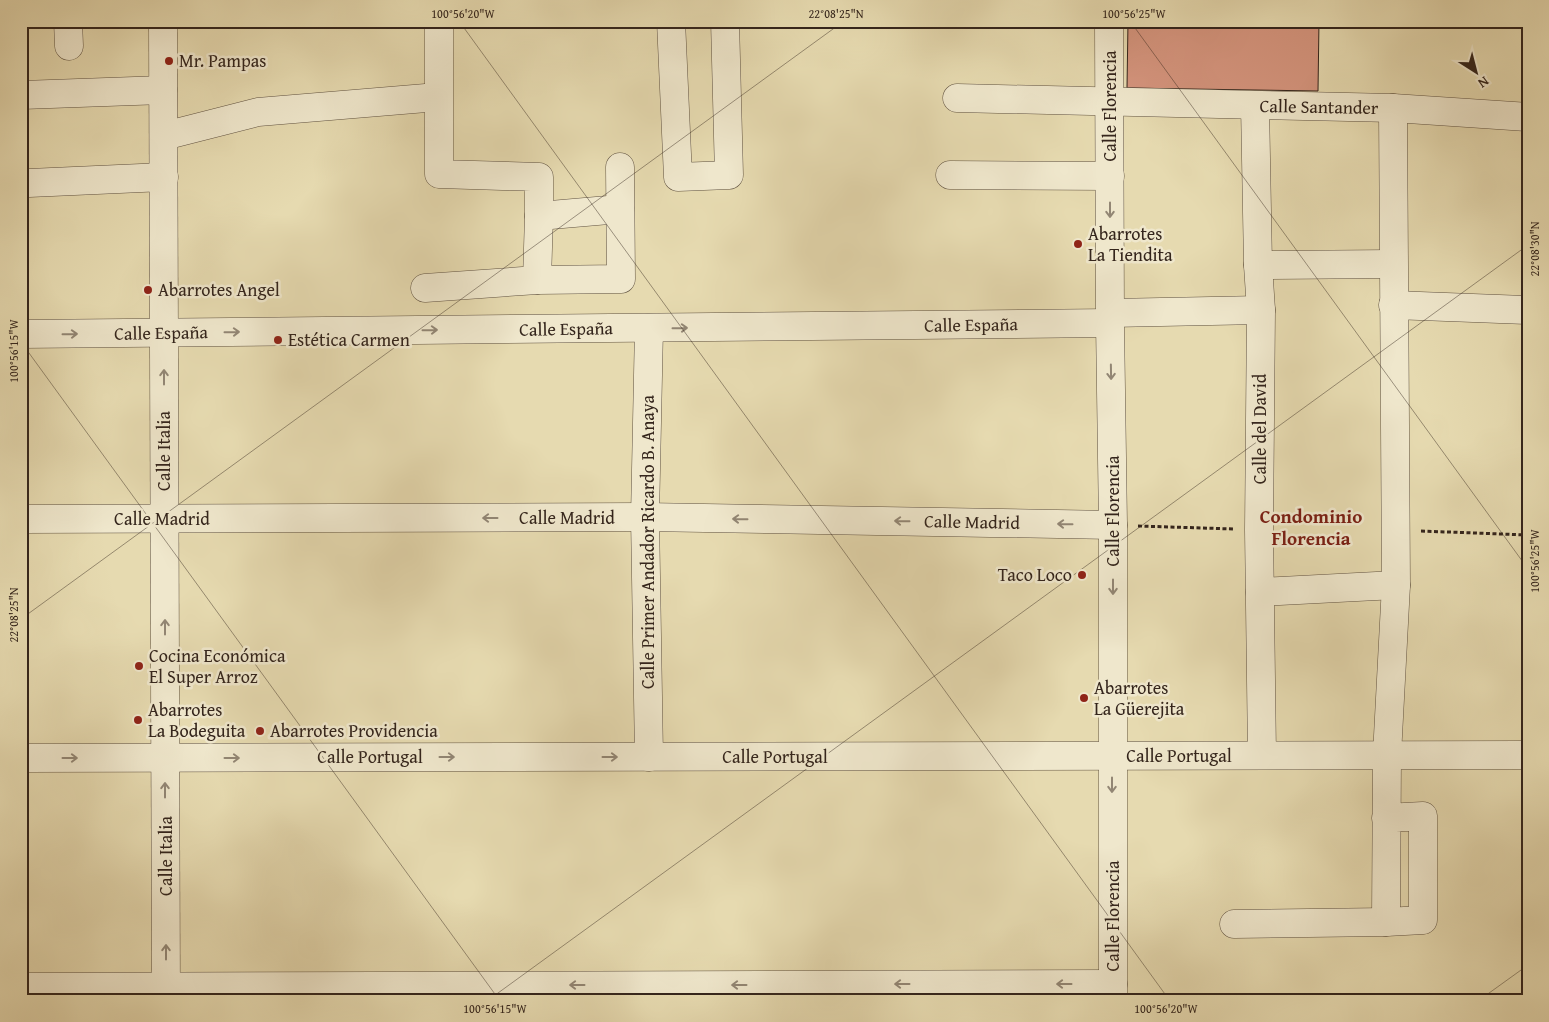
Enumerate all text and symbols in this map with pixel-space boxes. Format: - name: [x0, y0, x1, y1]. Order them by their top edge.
- text: 100°56'20"W: [431, 5, 495, 22]
- text: 22°08'25"N: [808, 5, 864, 22]
- text: 100°56'25"W: [1102, 5, 1166, 22]
- place label: Mr. Pampas: [179, 47, 266, 74]
- north arrow: [1452, 48, 1502, 98]
- street label: Calle Florencia: [1096, 50, 1123, 162]
- marker: Mr. Pampas: [163, 55, 175, 67]
- text: N: [1473, 72, 1493, 94]
- street label: Calle Santander: [1259, 92, 1379, 121]
- one-way arrow: [1105, 202, 1115, 218]
- place label: Abarrotes La Tiendita: [1088, 220, 1173, 268]
- text: 22°08'30"N: [1526, 221, 1543, 277]
- marker: Abarrotes La Tiendita: [1072, 238, 1084, 250]
- place label: Abarrotes Angel: [158, 276, 280, 303]
- marker: Abarrotes Angel: [142, 284, 154, 296]
- street label: Calle España: [924, 310, 1019, 339]
- street label: Calle España: [519, 314, 614, 343]
- street label: Calle España: [114, 318, 209, 347]
- text: 100°56'15"W: [5, 319, 22, 383]
- one-way arrow: [672, 323, 688, 333]
- one-way arrow: [422, 325, 438, 335]
- place label: Estética Carmen: [288, 326, 410, 353]
- one-way arrow: [224, 327, 240, 337]
- one-way arrow: [62, 329, 78, 338]
- marker: Estética Carmen: [272, 334, 284, 346]
- one-way arrow: [1106, 364, 1116, 380]
- one-way arrow: [159, 369, 169, 386]
- street label: Calle del David: [1246, 373, 1273, 484]
- street label: Calle Primer Andador Ricardo B. Anaya: [634, 395, 661, 689]
- street label: Calle Italia: [150, 411, 177, 491]
- street label: Calle Florencia: [1099, 455, 1126, 567]
- district label: Condominio Florencia: [1260, 502, 1362, 552]
- street label: Calle Madrid: [519, 504, 615, 531]
- street label: Calle Madrid: [114, 505, 210, 532]
- street label: Calle Madrid: [924, 507, 1021, 536]
- one-way arrow: [482, 513, 498, 523]
- one-way arrow: [732, 514, 748, 524]
- one-way arrow: [894, 516, 910, 526]
- one-way arrow: [1057, 519, 1073, 529]
- text: 100°56'25"W: [1526, 529, 1543, 593]
- place label: Taco Loco: [998, 561, 1072, 588]
- marker: Taco Loco: [1076, 569, 1088, 581]
- one-way arrow: [1108, 579, 1118, 595]
- text: 22°08'25"N: [5, 587, 22, 643]
- one-way arrow: [160, 619, 170, 636]
- place label: Cocina Económica El Super Arroz: [149, 642, 286, 690]
- marker: Cocina Económica El Super Arroz: [133, 660, 145, 672]
- place label: Abarrotes La Güerejita: [1094, 674, 1185, 722]
- marker: Abarrotes La Güerejita: [1078, 692, 1090, 704]
- place label: Abarrotes La Bodeguita: [148, 696, 246, 744]
- marker: Abarrotes La Bodeguita: [132, 714, 144, 726]
- place label: Abarrotes Providencia: [270, 717, 438, 744]
- marker: Abarrotes Providencia: [254, 725, 266, 737]
- street label: Calle Portugal: [1126, 742, 1232, 769]
- street label: Calle Portugal: [317, 743, 423, 770]
- street label: Calle Portugal: [722, 743, 828, 770]
- one-way arrow: [439, 752, 455, 762]
- one-way arrow: [602, 752, 618, 762]
- one-way arrow: [62, 753, 78, 763]
- one-way arrow: [224, 753, 240, 763]
- one-way arrow: [1107, 776, 1117, 793]
- one-way arrow: [160, 782, 170, 798]
- street label: Calle Italia: [152, 816, 179, 896]
- street label: Calle Florencia: [1099, 860, 1126, 972]
- one-way arrow: [161, 944, 171, 960]
- one-way arrow: [894, 979, 910, 989]
- one-way arrow: [1056, 979, 1072, 989]
- one-way arrow: [569, 980, 585, 990]
- one-way arrow: [731, 980, 748, 990]
- text: 100°56'15"W: [463, 1000, 527, 1017]
- text: 100°56'20"W: [1134, 1000, 1198, 1017]

